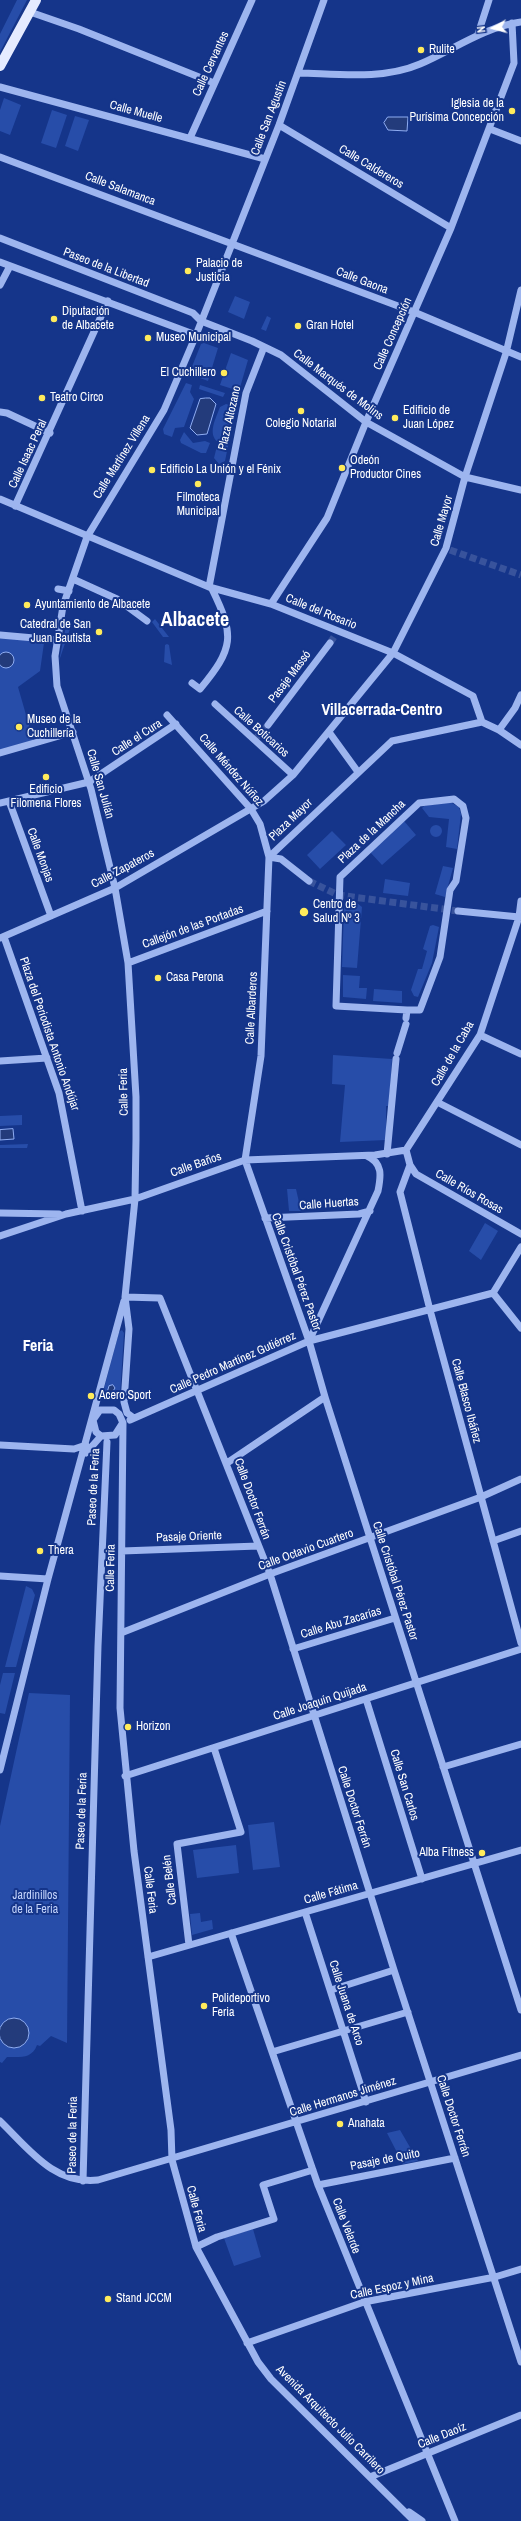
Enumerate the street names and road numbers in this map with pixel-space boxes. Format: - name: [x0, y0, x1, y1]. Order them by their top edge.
- street label: Calle Cervantes: [190, 29, 232, 99]
- street label: Calle San Agustín: [248, 79, 290, 157]
- street label: Calle Muelle: [108, 98, 164, 126]
- street label: Calle Caldereros: [336, 142, 406, 192]
- street label: Calle Salamanca: [83, 169, 157, 209]
- street label: Paseo de la Libertad: [61, 245, 151, 291]
- street label: Calle Gaona: [334, 264, 390, 298]
- street label: Calle Concepción: [371, 296, 415, 372]
- street label: Calle Marqués de Molins: [290, 347, 386, 423]
- street label: Plaza Altozano: [216, 384, 244, 452]
- street label: Calle Martínez Villena: [90, 412, 154, 502]
- street label: Calle Isaac Peral: [6, 417, 50, 491]
- street label: Calle Mayor: [428, 494, 456, 548]
- street label: Calle del Rosario: [283, 591, 359, 633]
- street label: Pasaje Massó: [266, 648, 314, 706]
- street label: Calle Boticarios: [230, 703, 292, 761]
- street label: Calle el Cura: [109, 716, 165, 760]
- street label: Calle Méndez Núñez: [196, 731, 266, 809]
- street label: Calle San Julián: [83, 748, 117, 820]
- street label: Plaza Mayor: [266, 796, 316, 844]
- street label: Plaza de la Mancha: [335, 797, 409, 867]
- street label: Calle Monjas: [24, 826, 56, 884]
- street label: Calle Zapateros: [89, 846, 157, 892]
- street label: Callejón de las Portadas: [140, 902, 246, 952]
- street label: Plaza del Periodista Antonio Andújar: [16, 955, 82, 1113]
- street label: Calle Albarderos: [243, 971, 261, 1045]
- street label: Calle de la Caba: [429, 1019, 477, 1089]
- street label: Calle Feria: [116, 1068, 132, 1116]
- street label: Calle Baños: [169, 1150, 223, 1180]
- street label: Calle Ríos Rosas: [432, 1167, 506, 1217]
- street label: Calle Huertas: [299, 1195, 359, 1213]
- street label: Calle Cristóbal Pérez Pastor: [268, 1211, 324, 1333]
- street label: Calle Pedro Martínez Gutiérrez: [168, 1329, 298, 1397]
- street label: Calle Blasco Ibáñez: [448, 1357, 484, 1445]
- street label: Paseo de la Feria: [85, 1448, 103, 1526]
- street label: Calle Doctor Ferrán: [231, 1456, 273, 1542]
- street label: Calle Cristóbal Pérez Pastor: [369, 1520, 421, 1642]
- street label: Calle Octavio Cuartero: [257, 1526, 355, 1574]
- street label: Pasaje Oriente: [156, 1529, 222, 1545]
- street label: Calle Feria: [103, 1544, 119, 1592]
- street label: Calle Abu Zacarías: [299, 1604, 383, 1642]
- street label: Calle Joaquín Quijada: [271, 1680, 369, 1724]
- street label: Calle San Carlos: [386, 1748, 422, 1822]
- street label: Calle Doctor Ferrán: [334, 1764, 374, 1850]
- street label: Paseo de la Feria: [73, 1772, 91, 1850]
- street label: Calle Belén: [160, 1854, 180, 1906]
- street label: Calle Feria: [140, 1865, 160, 1915]
- street label: Calle Fátima: [302, 1878, 360, 1908]
- street label: Calle Juana de Arco: [325, 1959, 367, 2047]
- street label: Calle Doctor Ferrán: [433, 2073, 473, 2159]
- street label: Calle Hermanos Jiménez: [288, 2074, 398, 2120]
- street label: Paseo de la Feria: [65, 2096, 81, 2174]
- street label: Pasaje de Quito: [349, 2146, 421, 2174]
- street label: Calle Feria: [183, 2184, 209, 2234]
- street label: Calle Velarde: [329, 2196, 363, 2256]
- street label: Calle Espoz y Mina: [349, 2271, 435, 2303]
- street label: Avenida Arquitecto Julio Carrilero: [273, 2363, 387, 2477]
- street label: Calle Daoíz: [416, 2420, 468, 2452]

